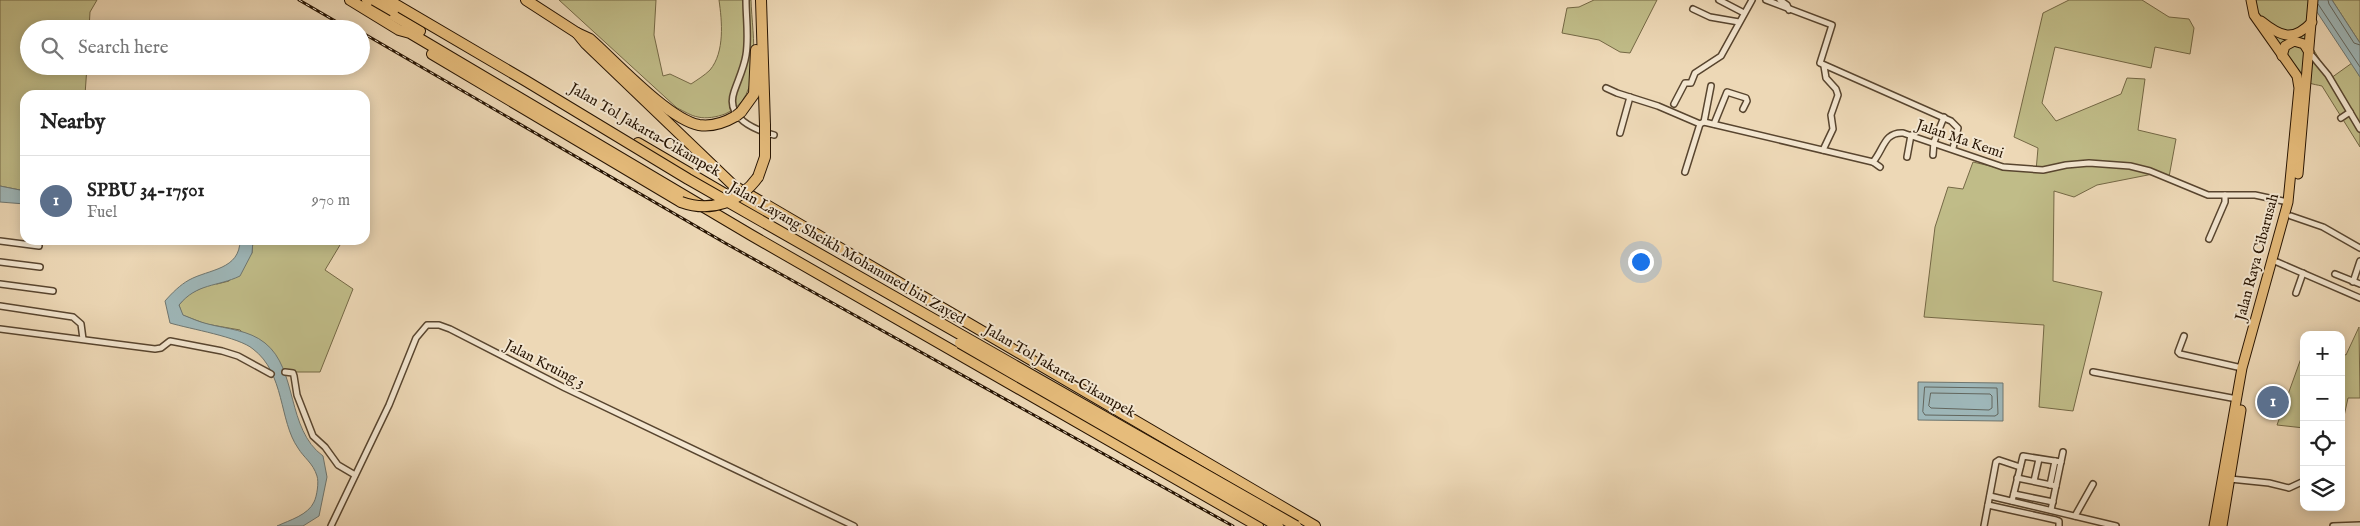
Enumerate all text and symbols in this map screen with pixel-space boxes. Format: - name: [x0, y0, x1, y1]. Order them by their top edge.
- search box: [20, 20, 370, 75]
- icon: search: [38, 34, 66, 62]
- text: Search here: [78, 36, 169, 60]
- street label: Jalan Tol Jakarta–Cikampek: [564, 78, 725, 182]
- text: Nearby: [40, 109, 105, 136]
- street label: Jalan Ma Kemi: [1912, 115, 2006, 163]
- street label: Jalan Layang Sheikh Mohammed bin Zayed: [724, 176, 969, 329]
- text: SPBU 34-17501: [87, 179, 205, 203]
- text: 1: [53, 191, 59, 211]
- text: 970 m: [312, 191, 350, 211]
- street label: Jalan Raya Cibarusah: [2230, 191, 2283, 325]
- text: Fuel: [87, 203, 117, 223]
- your location: [1628, 249, 1654, 275]
- street label: Jalan Tol Jakarta–Cikampek: [979, 319, 1140, 423]
- map controls: [2300, 331, 2345, 511]
- button: +: [2300, 331, 2345, 376]
- street label: Jalan Kruing 3: [500, 335, 588, 392]
- button: −: [2300, 376, 2345, 421]
- pin: 1: [2257, 383, 2289, 421]
- button: locate: [2300, 421, 2345, 466]
- button: layers: [2300, 466, 2345, 511]

